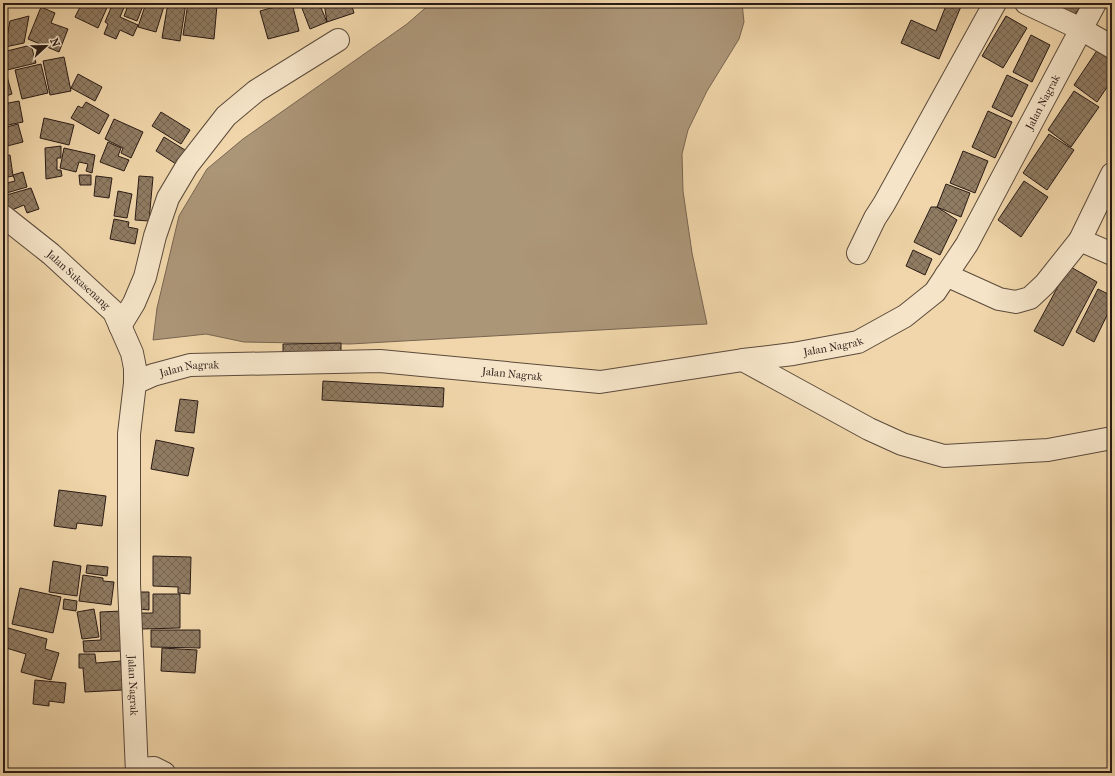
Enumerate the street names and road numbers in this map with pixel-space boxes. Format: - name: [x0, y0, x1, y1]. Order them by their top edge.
- street label: Jalan Nagrak: [1022, 72, 1063, 132]
- street label: Jalan Sukasenang: [44, 246, 113, 312]
- street label: Jalan Nagrak: [801, 334, 866, 359]
- street label: Jalan Nagrak: [157, 358, 220, 380]
- street label: Jalan Nagrak: [481, 364, 543, 383]
- street label: Jalan Nagrak: [125, 654, 141, 716]

